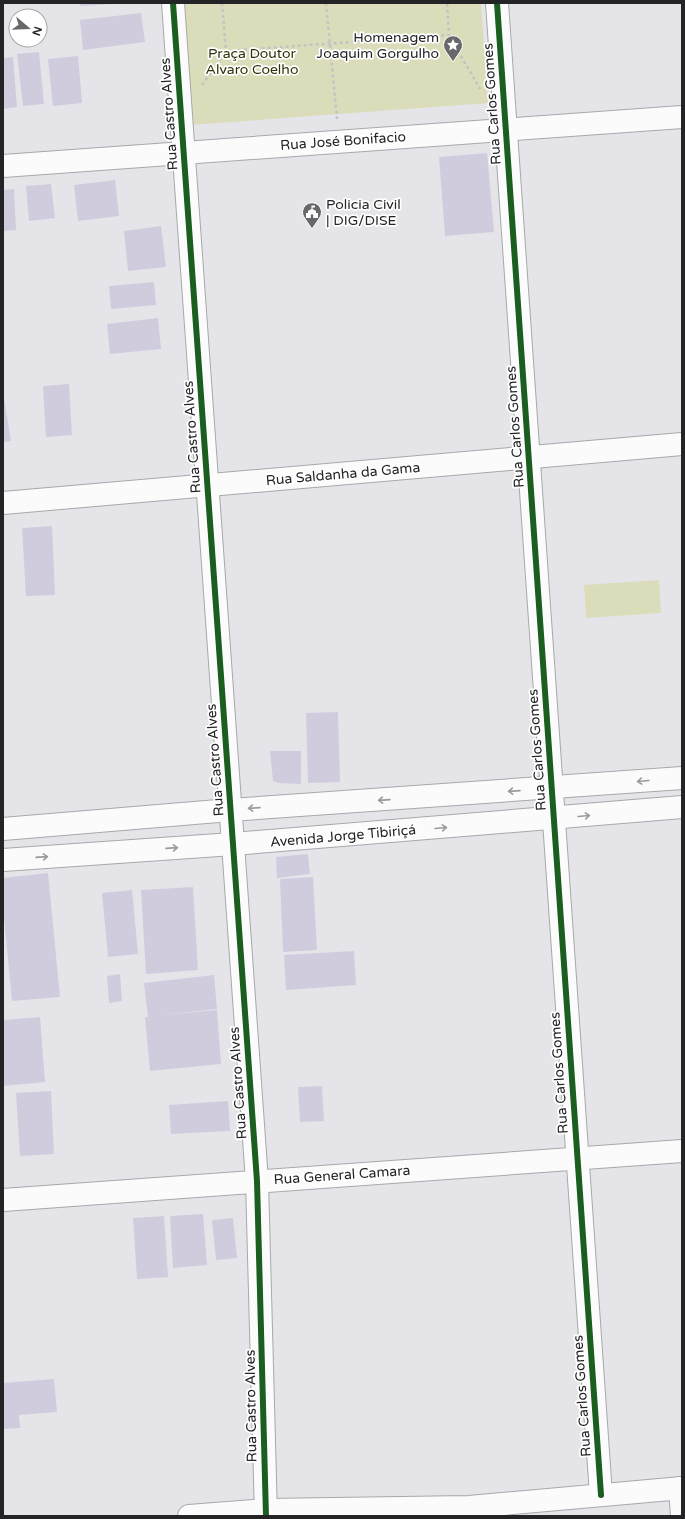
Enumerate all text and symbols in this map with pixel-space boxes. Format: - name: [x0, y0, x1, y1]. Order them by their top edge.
- north arrow: [8, 8, 48, 48]
- text: N: [29, 25, 45, 37]
- place label: Homenagem Joaquim Gorgulho: [317, 29, 439, 62]
- place icon: Homenagem Joaquim Gorgulho: [442, 34, 464, 62]
- street label: Rua Carlos Gomes: [479, 42, 505, 165]
- park label: Praça Doutor Alvaro Coelho: [206, 45, 298, 78]
- street label: Rua Castro Alves: [157, 57, 181, 171]
- street label: Rua José Bonifacio: [280, 128, 406, 154]
- place label: Policia Civil | DIG/DISE: [326, 196, 401, 229]
- public building icon: Policia Civil | DIG/DISE: [301, 201, 323, 229]
- street label: Rua Carlos Gomes: [502, 365, 528, 488]
- street label: Rua Castro Alves: [180, 380, 204, 494]
- street label: Rua Saldanha da Gama: [265, 459, 421, 489]
- street label: Rua Carlos Gomes: [524, 688, 550, 811]
- street label: Rua Castro Alves: [203, 703, 227, 817]
- one-way arrow: [637, 778, 650, 785]
- one-way arrow: [507, 788, 520, 795]
- one-way arrow: [378, 796, 391, 803]
- one-way arrow: [248, 805, 261, 812]
- one-way arrow: [577, 812, 590, 820]
- street label: Avenida Jorge Tibiriçá: [269, 821, 417, 851]
- one-way arrow: [434, 824, 447, 831]
- one-way arrow: [165, 845, 178, 852]
- one-way arrow: [35, 854, 48, 861]
- street label: Rua Carlos Gomes: [546, 1011, 572, 1134]
- street label: Rua Castro Alves: [226, 1026, 250, 1140]
- street label: Rua General Camara: [273, 1162, 411, 1188]
- street label: Rua Carlos Gomes: [569, 1334, 595, 1457]
- street label: Rua Castro Alves: [242, 1349, 260, 1463]

